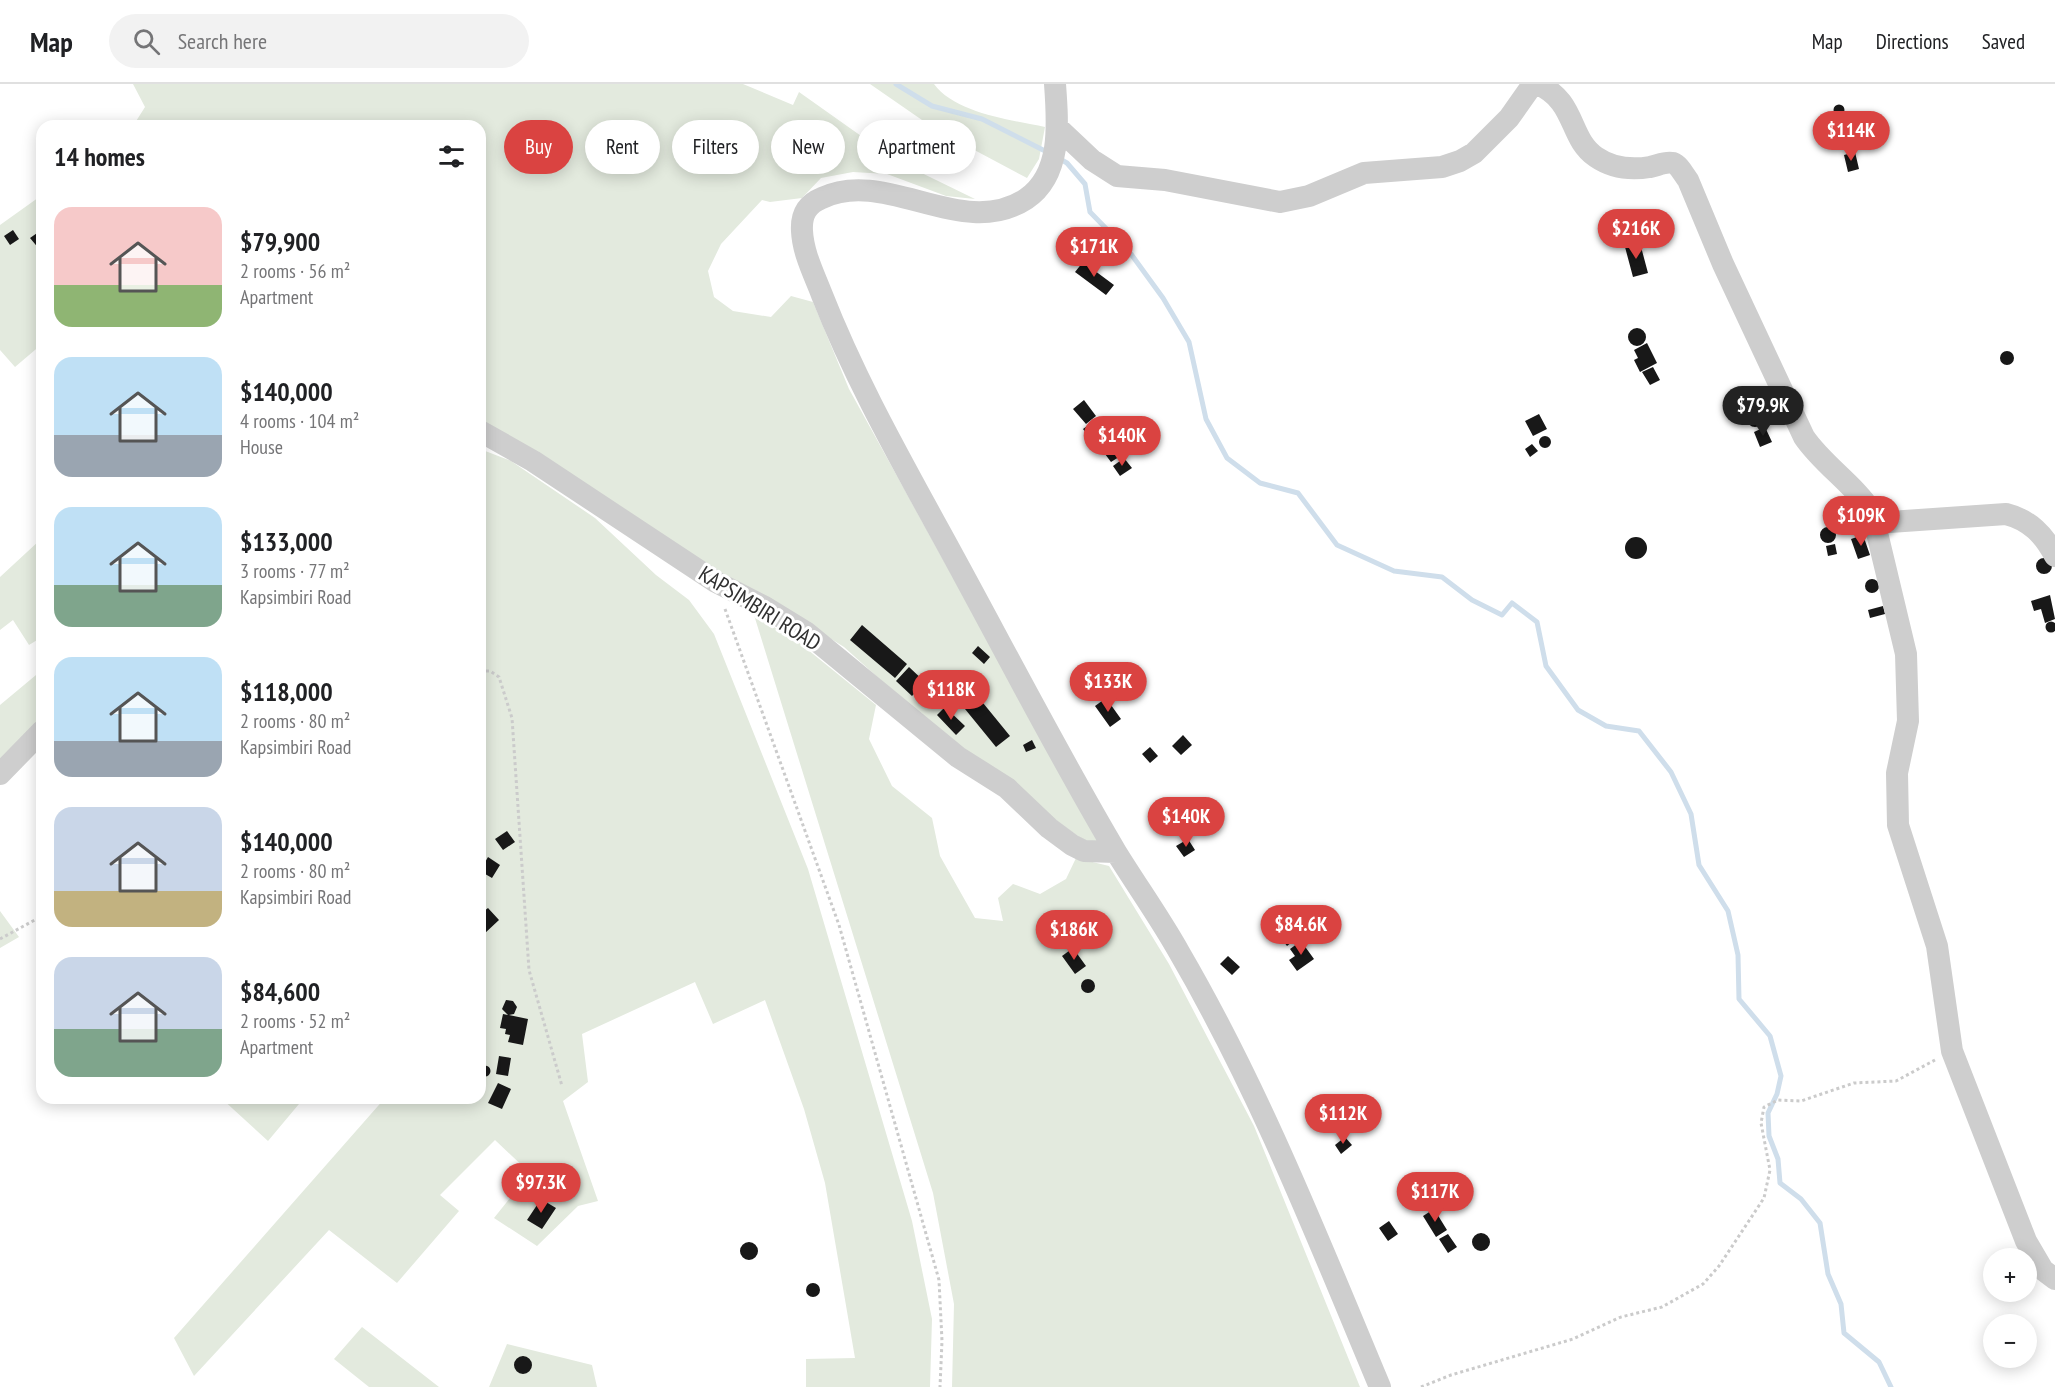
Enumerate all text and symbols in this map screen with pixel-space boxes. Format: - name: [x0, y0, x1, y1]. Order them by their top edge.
- search box: [109, 14, 529, 68]
- text: Map: [30, 23, 73, 60]
- icon: search: [130, 25, 163, 58]
- text: Search here: [178, 27, 267, 55]
- text: Map: [1812, 28, 1843, 55]
- text: Directions: [1876, 28, 1949, 55]
- text: Saved: [1982, 28, 2025, 55]
- pin: $114K: [1809, 111, 1893, 162]
- text: $114K: [1827, 117, 1875, 143]
- chip: Buy: [504, 120, 573, 174]
- chip: Rent: [585, 120, 660, 174]
- chip: Filters: [672, 120, 759, 174]
- chip: New: [771, 120, 845, 174]
- chip: Apartment: [857, 120, 976, 174]
- text: 14 homes: [54, 140, 145, 173]
- icon: filters: [435, 140, 468, 173]
- pin: $216K: [1594, 209, 1678, 260]
- text: $216K: [1612, 215, 1660, 241]
- text: $79,900: [240, 225, 320, 258]
- pin: $171K: [1052, 227, 1136, 278]
- icon: home: [102, 231, 174, 303]
- text: $171K: [1070, 233, 1118, 259]
- text: 2 rooms · 56 m²: [240, 258, 350, 284]
- text: Apartment: [240, 284, 313, 310]
- text: $140,000: [240, 375, 333, 408]
- icon: home: [102, 381, 174, 453]
- pin: $79.9K: [1714, 386, 1812, 437]
- text: $79.9K: [1737, 392, 1789, 418]
- text: 4 rooms · 104 m²: [240, 408, 359, 434]
- pin: $140K: [1080, 416, 1164, 467]
- text: $140K: [1098, 422, 1146, 448]
- text: House: [240, 434, 283, 460]
- pin: $109K: [1819, 496, 1903, 547]
- text: $109K: [1837, 502, 1885, 528]
- text: $133,000: [240, 525, 333, 558]
- icon: home: [102, 531, 174, 603]
- text: 3 rooms · 77 m²: [240, 558, 350, 584]
- street label: KAPSIMBIRI ROAD: [694, 559, 826, 657]
- text: Kapsimbiri Road: [240, 584, 351, 610]
- pin: $133K: [1066, 662, 1150, 713]
- text: $133K: [1084, 668, 1132, 694]
- pin: $118K: [909, 670, 993, 721]
- text: $118,000: [240, 675, 333, 708]
- text: $118K: [927, 676, 975, 702]
- icon: home: [102, 681, 174, 753]
- text: 2 rooms · 80 m²: [240, 708, 350, 734]
- text: Kapsimbiri Road: [240, 734, 351, 760]
- pin: $140K: [1144, 797, 1228, 848]
- text: $140K: [1162, 803, 1210, 829]
- text: $140,000: [240, 825, 333, 858]
- icon: home: [102, 831, 174, 903]
- text: 2 rooms · 80 m²: [240, 858, 350, 884]
- text: Kapsimbiri Road: [240, 884, 351, 910]
- pin: $84.6K: [1252, 905, 1350, 956]
- pin: $186K: [1032, 910, 1116, 961]
- text: $84.6K: [1275, 911, 1327, 937]
- text: $186K: [1050, 916, 1098, 942]
- text: $84,600: [240, 975, 320, 1008]
- icon: home: [102, 981, 174, 1053]
- text: 2 rooms · 52 m²: [240, 1008, 350, 1034]
- text: Apartment: [240, 1034, 313, 1060]
- pin: $112K: [1301, 1094, 1385, 1145]
- text: $112K: [1319, 1100, 1367, 1126]
- pin: $97.3K: [492, 1163, 590, 1214]
- text: $97.3K: [516, 1169, 566, 1195]
- pin: $117K: [1393, 1172, 1477, 1223]
- text: $117K: [1411, 1178, 1459, 1204]
- map controls: [1983, 1248, 2037, 1368]
- button: +: [1983, 1248, 2037, 1302]
- button: −: [1983, 1314, 2037, 1368]

